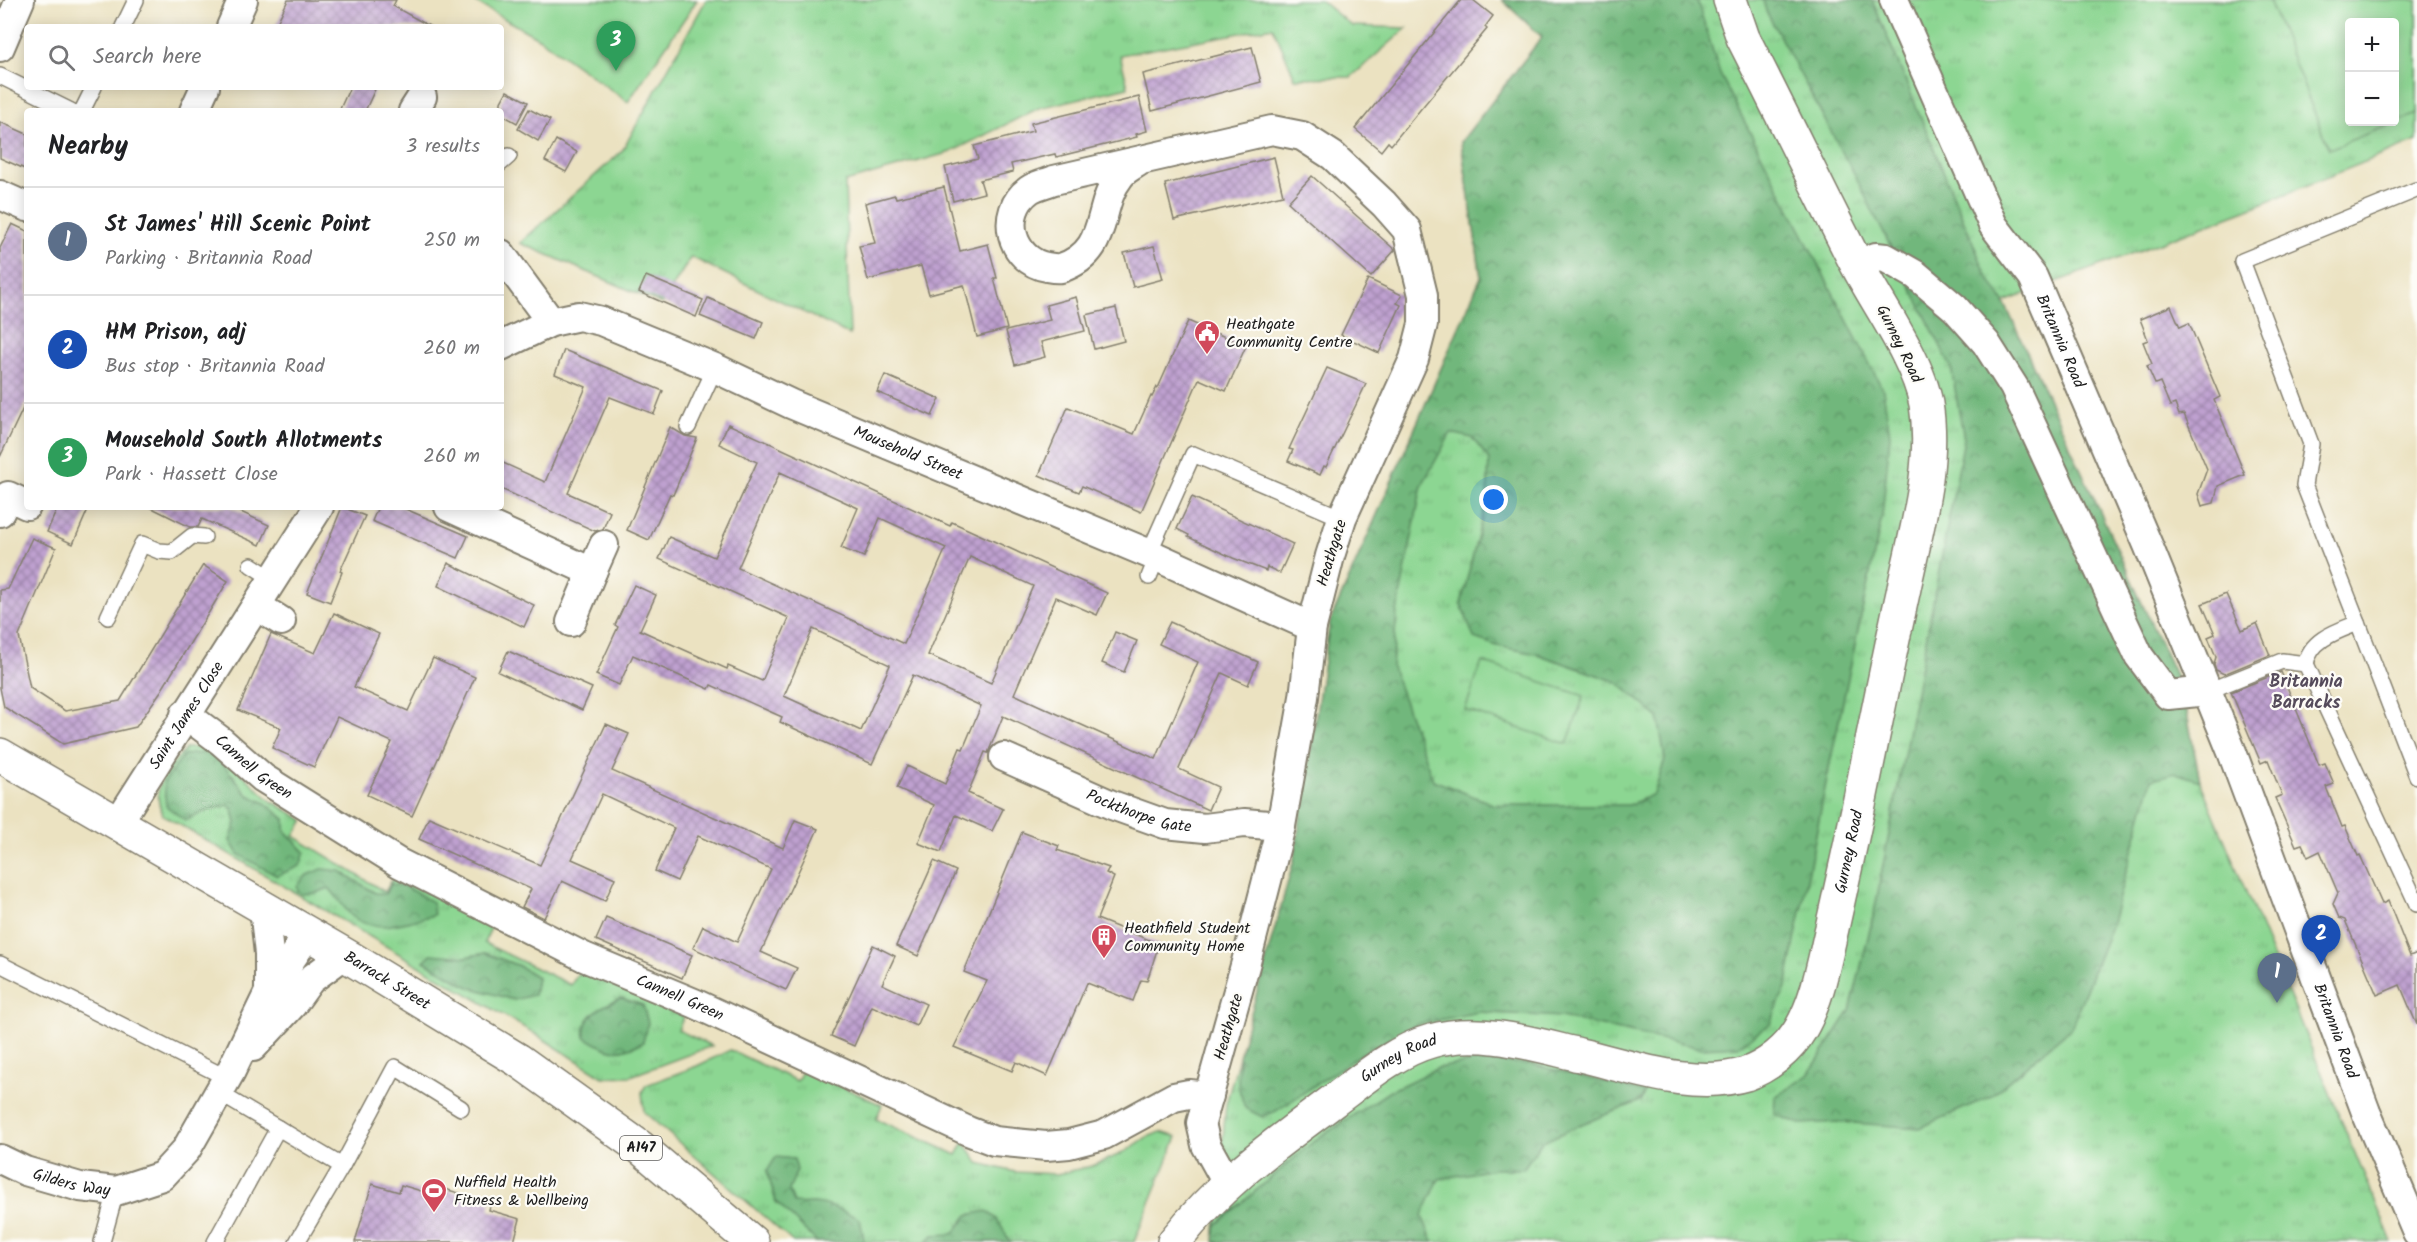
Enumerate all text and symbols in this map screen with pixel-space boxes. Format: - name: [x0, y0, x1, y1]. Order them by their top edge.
- map controls: [2345, 18, 2399, 126]
- button: +: [2345, 18, 2399, 72]
- pin: 3: [596, 22, 636, 71]
- search box: [24, 24, 504, 90]
- text: Search here: [93, 40, 201, 75]
- icon: search: [45, 41, 78, 74]
- button: −: [2345, 72, 2399, 126]
- text: Nearby: [48, 126, 128, 168]
- text: 3 results: [406, 131, 480, 163]
- text: St James' Hill Scenic Point: [105, 208, 371, 243]
- text: 1: [64, 225, 71, 257]
- text: 250 m: [424, 225, 480, 257]
- text: Parking · Britannia Road: [105, 243, 312, 275]
- street label: Britannia Road: [2029, 290, 2092, 393]
- street label: Gurney Road: [1869, 301, 1929, 388]
- place label: Heathgate Community Centre: [1226, 312, 1352, 355]
- text: HM Prison, adj: [105, 316, 246, 351]
- public building icon: Heathgate Community Centre: [1192, 318, 1222, 356]
- text: 2: [62, 333, 73, 365]
- text: 260 m: [423, 333, 480, 365]
- text: Bus stop · Britannia Road: [105, 351, 324, 383]
- street label: Mousehold Street: [850, 419, 967, 487]
- text: Mousehold South Allotments: [105, 424, 382, 459]
- text: 3: [62, 441, 73, 473]
- text: 260 m: [423, 441, 480, 473]
- text: Park · Hassett Close: [105, 459, 278, 491]
- your location: [1479, 485, 1508, 514]
- street label: Heathgate: [1310, 516, 1354, 590]
- street label: Saint James Close: [142, 656, 230, 774]
- district label: Britannia Barracks: [2269, 668, 2343, 718]
- street label: Cannell Green: [210, 728, 297, 806]
- street label: Pockthorpe Gate: [1082, 783, 1193, 839]
- street label: Gurney Road: [1828, 807, 1870, 896]
- place label: Heathfield Student Community Home: [1124, 916, 1251, 959]
- pin: 2: [2302, 916, 2340, 965]
- building icon: Heathfield Student Community Home: [1089, 922, 1119, 960]
- street label: Barrack Street: [339, 944, 436, 1017]
- pin: 1: [2258, 954, 2296, 1003]
- street label: Cannell Green: [632, 968, 728, 1028]
- street label: Britannia Road: [2307, 980, 2365, 1083]
- street label: Heathgate: [1208, 991, 1250, 1063]
- street label: Gurney Road: [1355, 1027, 1441, 1089]
- road number: A147: [620, 1136, 662, 1160]
- street label: Gilders Way: [30, 1161, 112, 1203]
- place label: Nuffield Health Fitness & Wellbeing: [454, 1170, 589, 1213]
- sports icon: Nuffield Health Fitness & Wellbeing: [419, 1176, 449, 1214]

